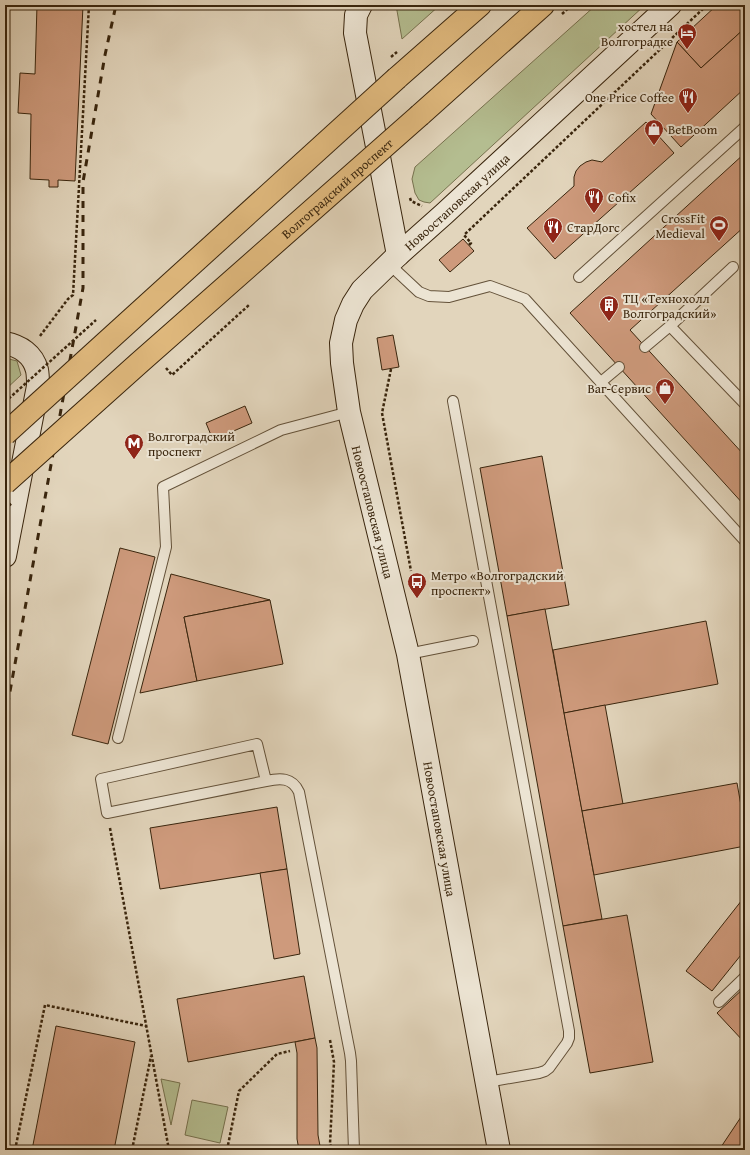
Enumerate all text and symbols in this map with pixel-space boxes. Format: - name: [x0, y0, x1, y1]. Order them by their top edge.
- place label: хостел на Волгоградке: [601, 17, 674, 51]
- hotel icon: хостел на Волгоградке: [676, 22, 698, 50]
- restaurant icon: One Price Coffee: [677, 86, 699, 114]
- place label: One Price Coffee: [585, 88, 674, 107]
- shop icon: BetBoom: [643, 118, 665, 146]
- place label: BetBoom: [668, 120, 718, 139]
- street label: Волгоградский проспект: [277, 134, 398, 243]
- street label: Новоостаповская улица: [400, 148, 515, 255]
- restaurant icon: Cofix: [583, 186, 605, 214]
- place label: Cofix: [608, 188, 637, 207]
- place label: CrossFit Medieval: [656, 209, 705, 243]
- sports icon: CrossFit Medieval: [708, 214, 730, 242]
- restaurant icon: СтарДогс: [542, 216, 564, 244]
- place label: СтарДогс: [567, 218, 620, 237]
- place label: ТЦ «Технохолл Волгоградский»: [623, 289, 717, 323]
- building icon: ТЦ «Технохолл Волгоградский»: [598, 294, 620, 322]
- shop icon: Ваг-Сервис: [654, 377, 676, 405]
- place label: Ваг-Сервис: [587, 379, 651, 398]
- place label: Волгоградский проспект: [148, 427, 235, 461]
- metro station icon: Волгоградский проспект: [123, 432, 145, 460]
- street label: Новоостаповская улица: [347, 444, 398, 582]
- place label: Метро «Волгоградский проспект»: [431, 566, 564, 600]
- bus stop icon: Метро «Волгоградский проспект»: [406, 571, 428, 599]
- street label: Новоостаповская улица: [418, 760, 461, 899]

